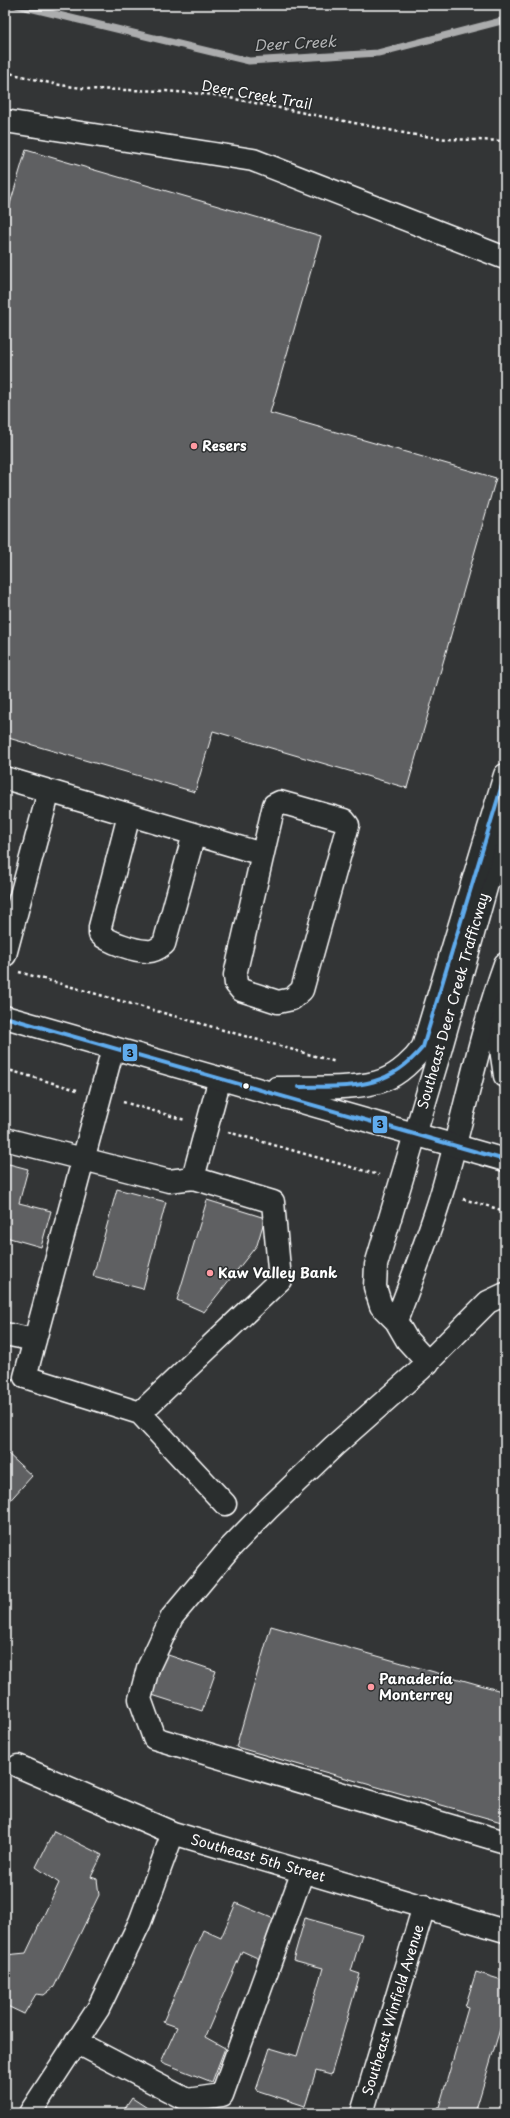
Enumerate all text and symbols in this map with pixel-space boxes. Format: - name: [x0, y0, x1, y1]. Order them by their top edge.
- water label: Deer Creek: [253, 29, 337, 56]
- street label: Deer Creek Trail: [200, 74, 314, 115]
- place label: Resers: [202, 435, 247, 456]
- marker: Resers: [189, 441, 199, 451]
- street label: Southeast Deer Creek Trafficway: [412, 890, 494, 1111]
- line badge: 3: [122, 1043, 138, 1062]
- text: 3: [126, 1044, 134, 1061]
- unlabelled marker: [241, 1081, 251, 1091]
- line badge: 3: [372, 1115, 388, 1134]
- text: 3: [376, 1115, 384, 1132]
- place label: Kaw Valley Bank: [218, 1262, 338, 1283]
- marker: Kaw Valley Bank: [205, 1268, 215, 1278]
- place label: Panadería Monterrey: [379, 1668, 453, 1705]
- marker: Panadería Monterrey: [366, 1682, 376, 1692]
- street label: Southeast 5th Street: [188, 1828, 328, 1887]
- street label: Southeast Winfield Avenue: [356, 1921, 429, 2098]

